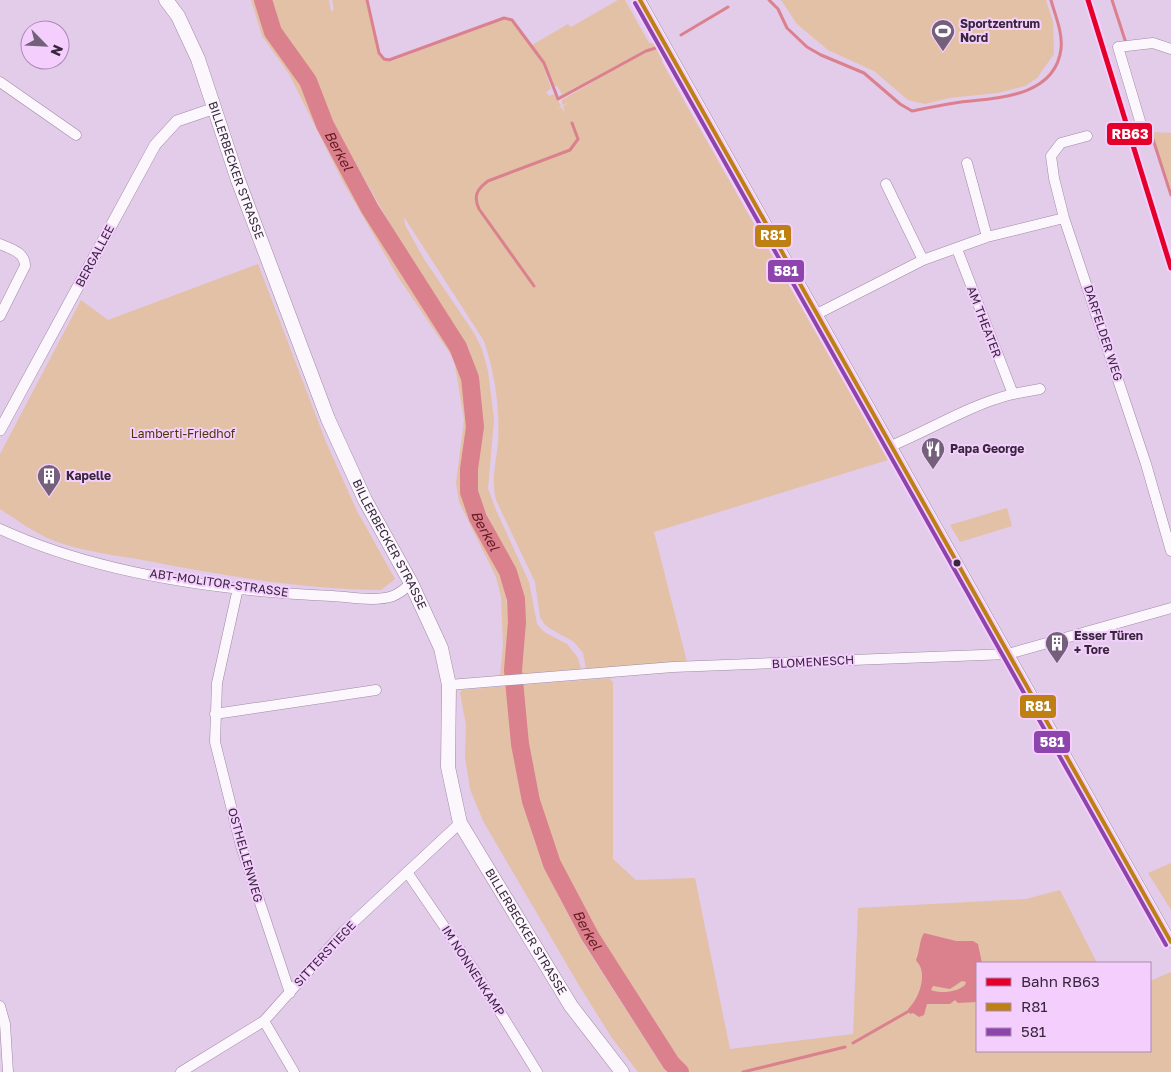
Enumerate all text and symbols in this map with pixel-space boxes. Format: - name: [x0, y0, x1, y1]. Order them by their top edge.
- place label: Sportzentrum Nord: [960, 16, 1040, 45]
- sports icon: Sportzentrum Nord: [930, 18, 956, 52]
- north arrow: [20, 20, 70, 70]
- text: N: [47, 42, 67, 59]
- street label: BILLERBECKER STRASSE: [205, 99, 268, 241]
- line badge: RB63: [1106, 122, 1153, 146]
- text: RB63: [1111, 125, 1149, 142]
- water label: Berkel: [321, 127, 357, 174]
- street label: BERGALLEE: [72, 222, 117, 289]
- line badge: R81: [754, 224, 792, 248]
- text: R81: [760, 226, 786, 243]
- line badge: 581: [767, 259, 805, 283]
- text: 581: [774, 262, 798, 279]
- street label: DARFELDER WEG: [1081, 283, 1126, 383]
- street label: AM THEATER: [964, 284, 1005, 360]
- park label: Lamberti-Friedhof: [131, 426, 236, 441]
- restaurant icon: Papa George: [920, 436, 946, 470]
- place label: Papa George: [950, 441, 1024, 456]
- building icon: Kapelle: [36, 463, 62, 497]
- place label: Kapelle: [66, 468, 111, 483]
- street label: BILLERBECKER STRASSE: [350, 477, 430, 612]
- water label: Berkel: [468, 509, 504, 554]
- unlabelled marker: [952, 558, 962, 568]
- street label: ABT-MOLITOR-STRASSE: [149, 565, 289, 600]
- place label: Esser Türen + Tore: [1074, 628, 1143, 657]
- building icon: Esser Türen + Tore: [1044, 630, 1070, 664]
- street label: BLOMENESCH: [771, 652, 854, 671]
- line badge: R81: [1019, 694, 1057, 719]
- text: R81: [1025, 697, 1051, 714]
- line badge: 581: [1033, 730, 1071, 754]
- text: 581: [1040, 733, 1064, 750]
- street label: OSTHELLENWEG: [225, 806, 266, 904]
- street label: BILLERBECKER STRASSE: [482, 865, 570, 997]
- water label: Berkel: [570, 907, 606, 953]
- street label: SITTERSTIEGE: [290, 918, 359, 990]
- street label: IM NONNENKAMP: [439, 923, 508, 1019]
- legend: [976, 962, 1151, 1052]
- text: Bahn RB63: [1021, 972, 1100, 990]
- text: R81: [1021, 997, 1048, 1015]
- text: 581: [1021, 1022, 1046, 1040]

